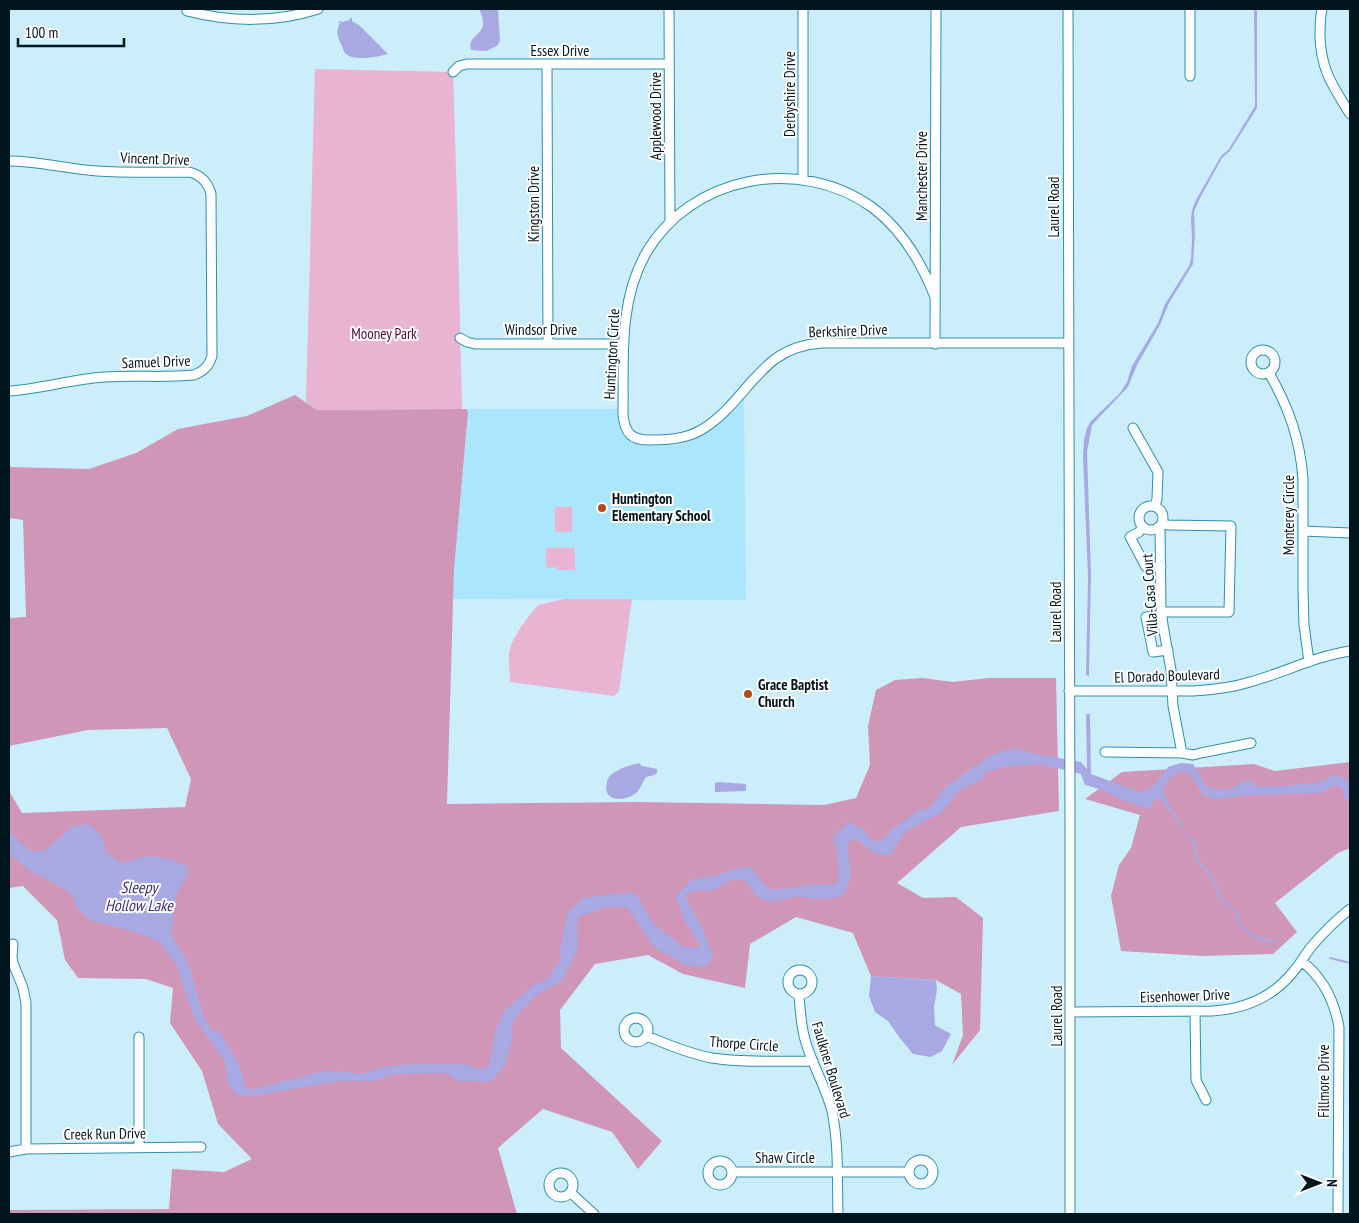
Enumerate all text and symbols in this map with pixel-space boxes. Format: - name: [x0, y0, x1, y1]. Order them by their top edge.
- scale bar: [18, 15, 124, 47]
- text: 100 m: [25, 23, 58, 42]
- street label: Essex Drive: [531, 41, 589, 60]
- street label: Derbyshire Drive: [780, 51, 799, 137]
- street label: Applewood Drive: [646, 72, 665, 160]
- street label: Manchester Drive: [912, 131, 931, 221]
- street label: Vincent Drive: [119, 148, 190, 169]
- street label: Kingston Drive: [524, 166, 543, 242]
- street label: Laurel Road: [1044, 176, 1063, 238]
- street label: Huntington Circle: [600, 308, 623, 400]
- street label: Windsor Drive: [505, 320, 577, 339]
- street label: Berkshire Drive: [808, 320, 888, 341]
- park label: Mooney Park: [351, 324, 417, 343]
- street label: Samuel Drive: [121, 351, 191, 372]
- street label: Monterey Circle: [1279, 475, 1298, 555]
- place label: Huntington Elementary School: [612, 489, 711, 525]
- marker: Huntington Elementary School: [596, 502, 608, 514]
- street label: Villa-Casa Court: [1137, 553, 1162, 638]
- street label: Laurel Road: [1046, 581, 1065, 643]
- street label: El Dorado Boulevard: [1114, 664, 1220, 687]
- place label: Grace Baptist Church: [758, 675, 829, 711]
- marker: Grace Baptist Church: [742, 688, 754, 700]
- water label: Sleepy Hollow Lake: [105, 877, 174, 915]
- street label: Eisenhower Drive: [1140, 984, 1230, 1007]
- street label: Laurel Road: [1047, 985, 1066, 1047]
- street label: Faulkner Boulevard: [808, 1019, 855, 1120]
- street label: Thorpe Circle: [709, 1032, 779, 1055]
- street label: Fillmore Drive: [1314, 1044, 1333, 1118]
- street label: Creek Run Drive: [64, 1123, 146, 1144]
- street label: Shaw Circle: [755, 1148, 815, 1167]
- north arrow: [1294, 1158, 1344, 1208]
- text: N: [1323, 1179, 1341, 1187]

